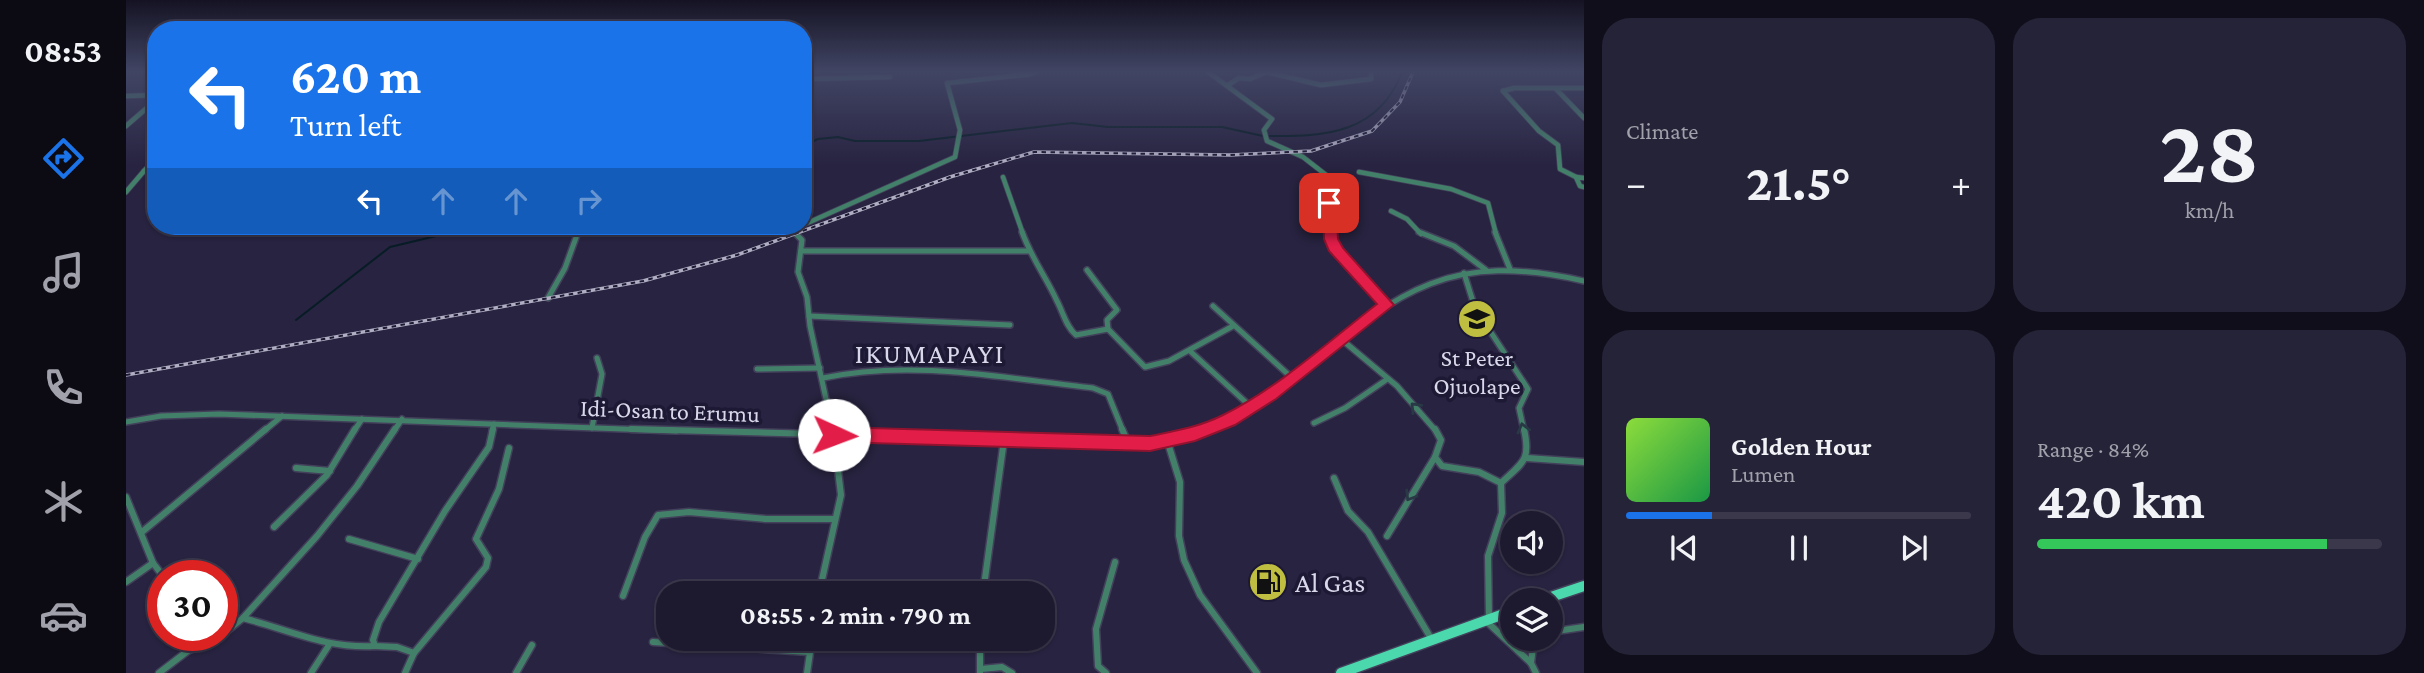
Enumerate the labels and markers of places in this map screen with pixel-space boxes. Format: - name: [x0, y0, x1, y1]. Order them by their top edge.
- pin: [1299, 173, 1359, 233]
- school or university icon: St Peter Ojuolape: [1456, 298, 1498, 340]
- place label: St Peter Ojuolape: [1433, 344, 1521, 399]
- fuel station icon: Al Gas: [1247, 561, 1289, 603]
- place label: Al Gas: [1295, 567, 1365, 598]

